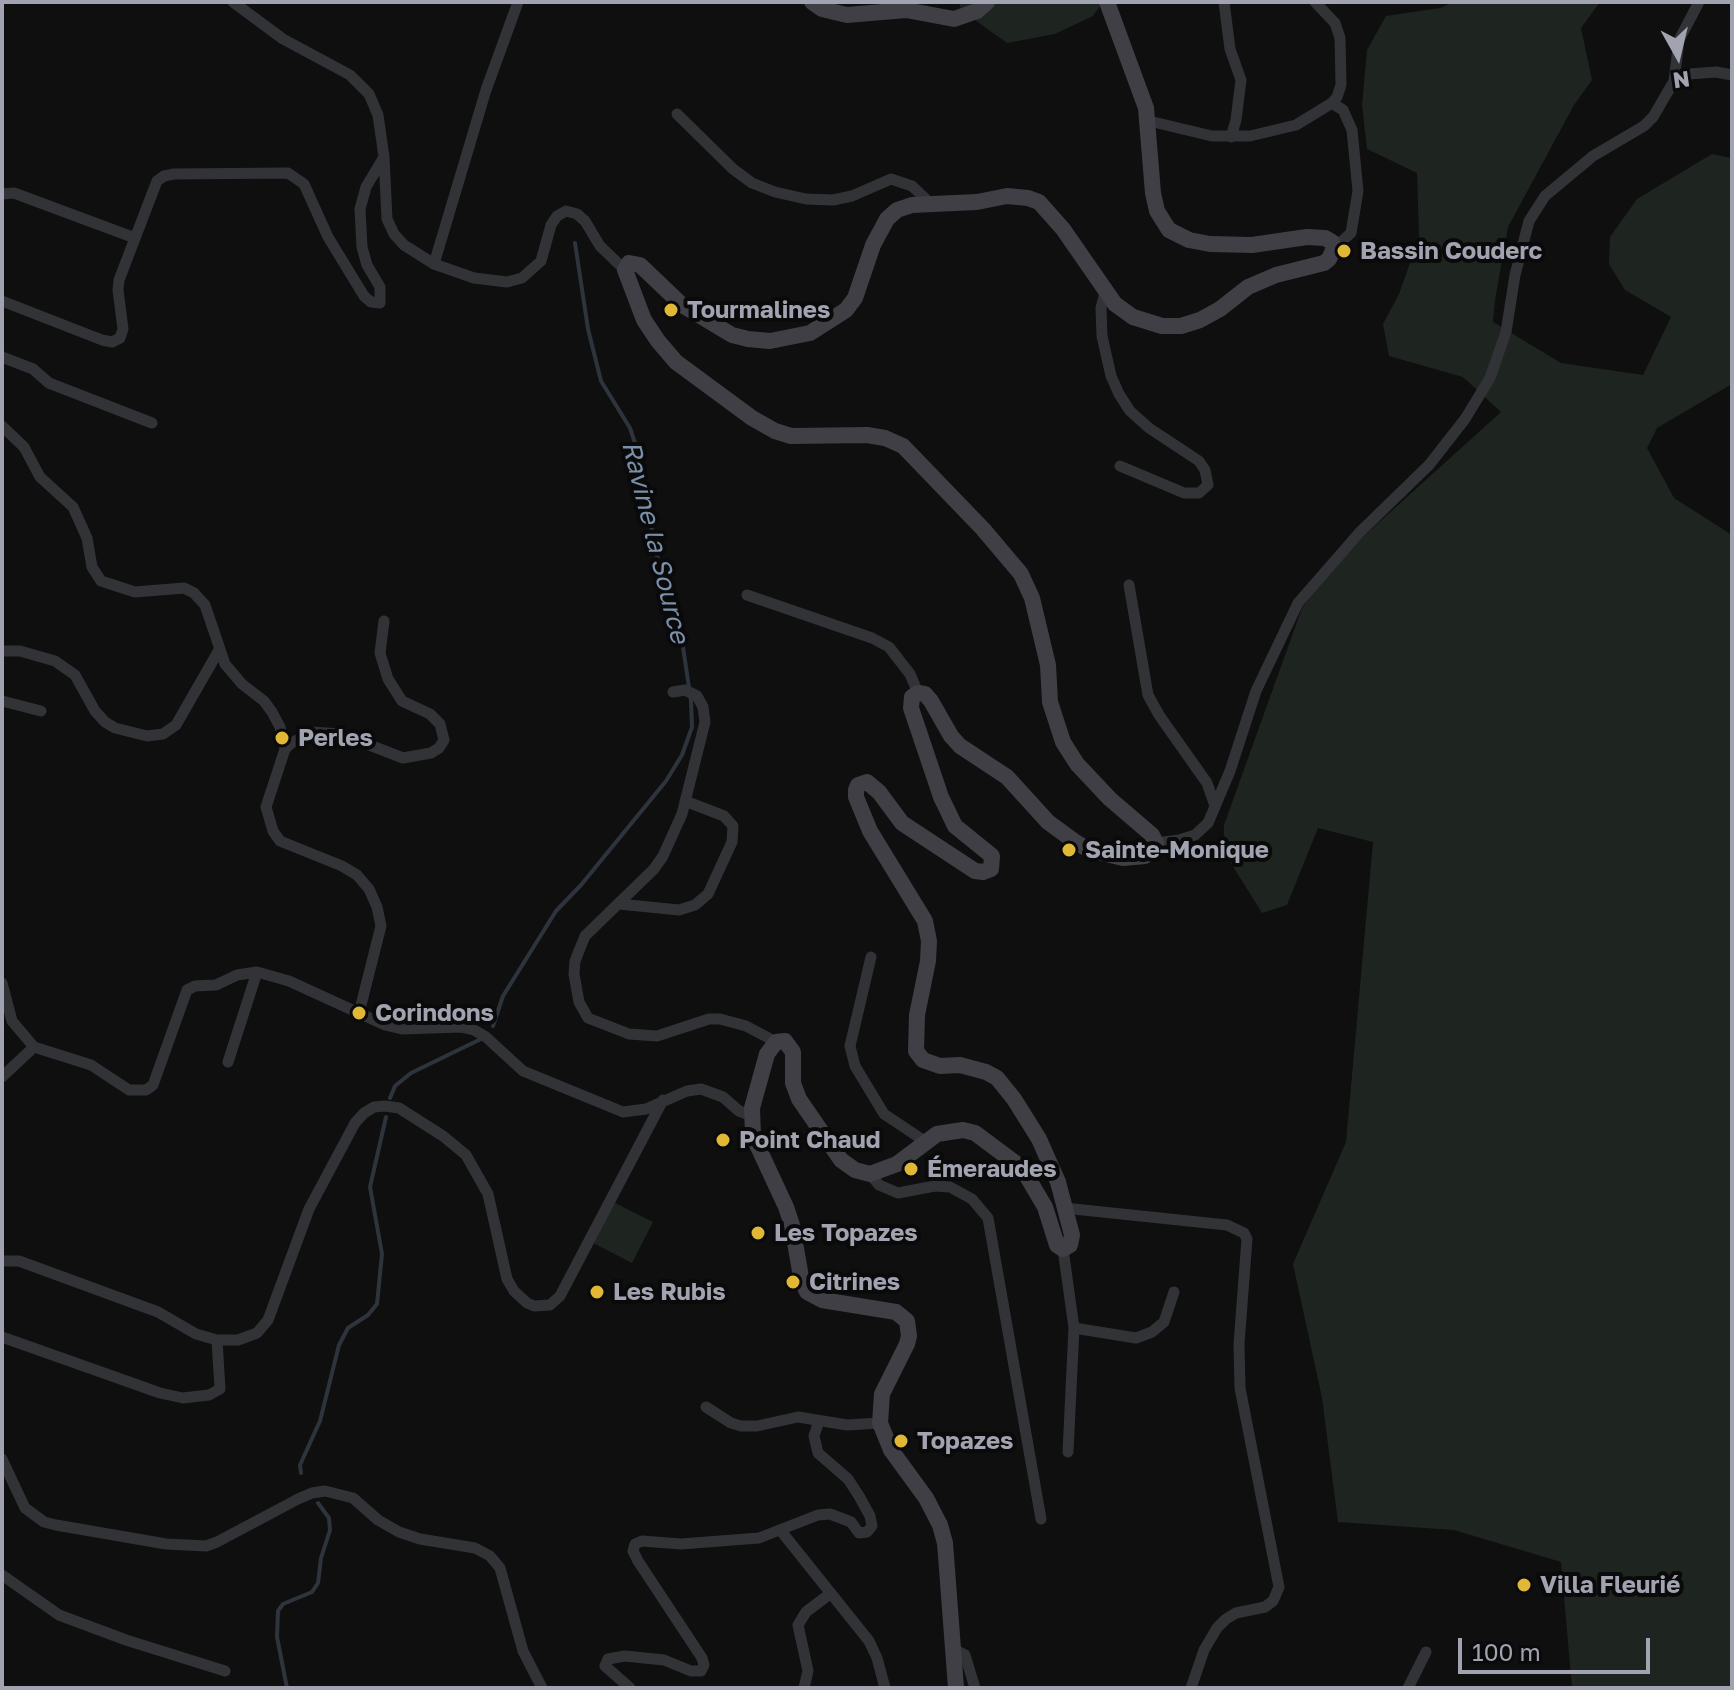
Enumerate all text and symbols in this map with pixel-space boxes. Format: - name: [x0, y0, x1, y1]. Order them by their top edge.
- north arrow: [1638, 16, 1718, 96]
- text: N: [1671, 66, 1692, 95]
- place label: Bassin Couderc: [1360, 237, 1542, 265]
- marker: Bassin Couderc: [1335, 242, 1353, 260]
- place label: Tourmalines: [687, 296, 830, 324]
- marker: Tourmalines: [662, 301, 680, 319]
- water label: Ravine la Source: [615, 438, 695, 646]
- place label: Perles: [298, 724, 373, 752]
- marker: Perles: [273, 729, 291, 747]
- place label: Sainte-Monique: [1085, 836, 1269, 864]
- marker: Sainte-Monique: [1060, 841, 1078, 859]
- place label: Corindons: [375, 999, 494, 1027]
- marker: Corindons: [350, 1004, 368, 1022]
- place label: Point Chaud: [739, 1126, 880, 1154]
- marker: Point Chaud: [714, 1131, 732, 1149]
- place label: Émeraudes: [927, 1155, 1057, 1183]
- marker: Émeraudes: [902, 1160, 920, 1178]
- place label: Les Topazes: [774, 1219, 918, 1247]
- marker: Les Topazes: [749, 1224, 767, 1242]
- place label: Citrines: [809, 1268, 900, 1296]
- marker: Citrines: [784, 1273, 802, 1291]
- place label: Les Rubis: [613, 1278, 726, 1306]
- marker: Les Rubis: [588, 1283, 606, 1301]
- place label: Topazes: [917, 1427, 1013, 1455]
- marker: Topazes: [892, 1432, 910, 1450]
- place label: Villa Fleurié: [1540, 1571, 1680, 1599]
- marker: Villa Fleurié: [1515, 1576, 1533, 1594]
- scale bar: [1462, 1622, 1654, 1672]
- text: 100 m: [1472, 1637, 1541, 1666]

